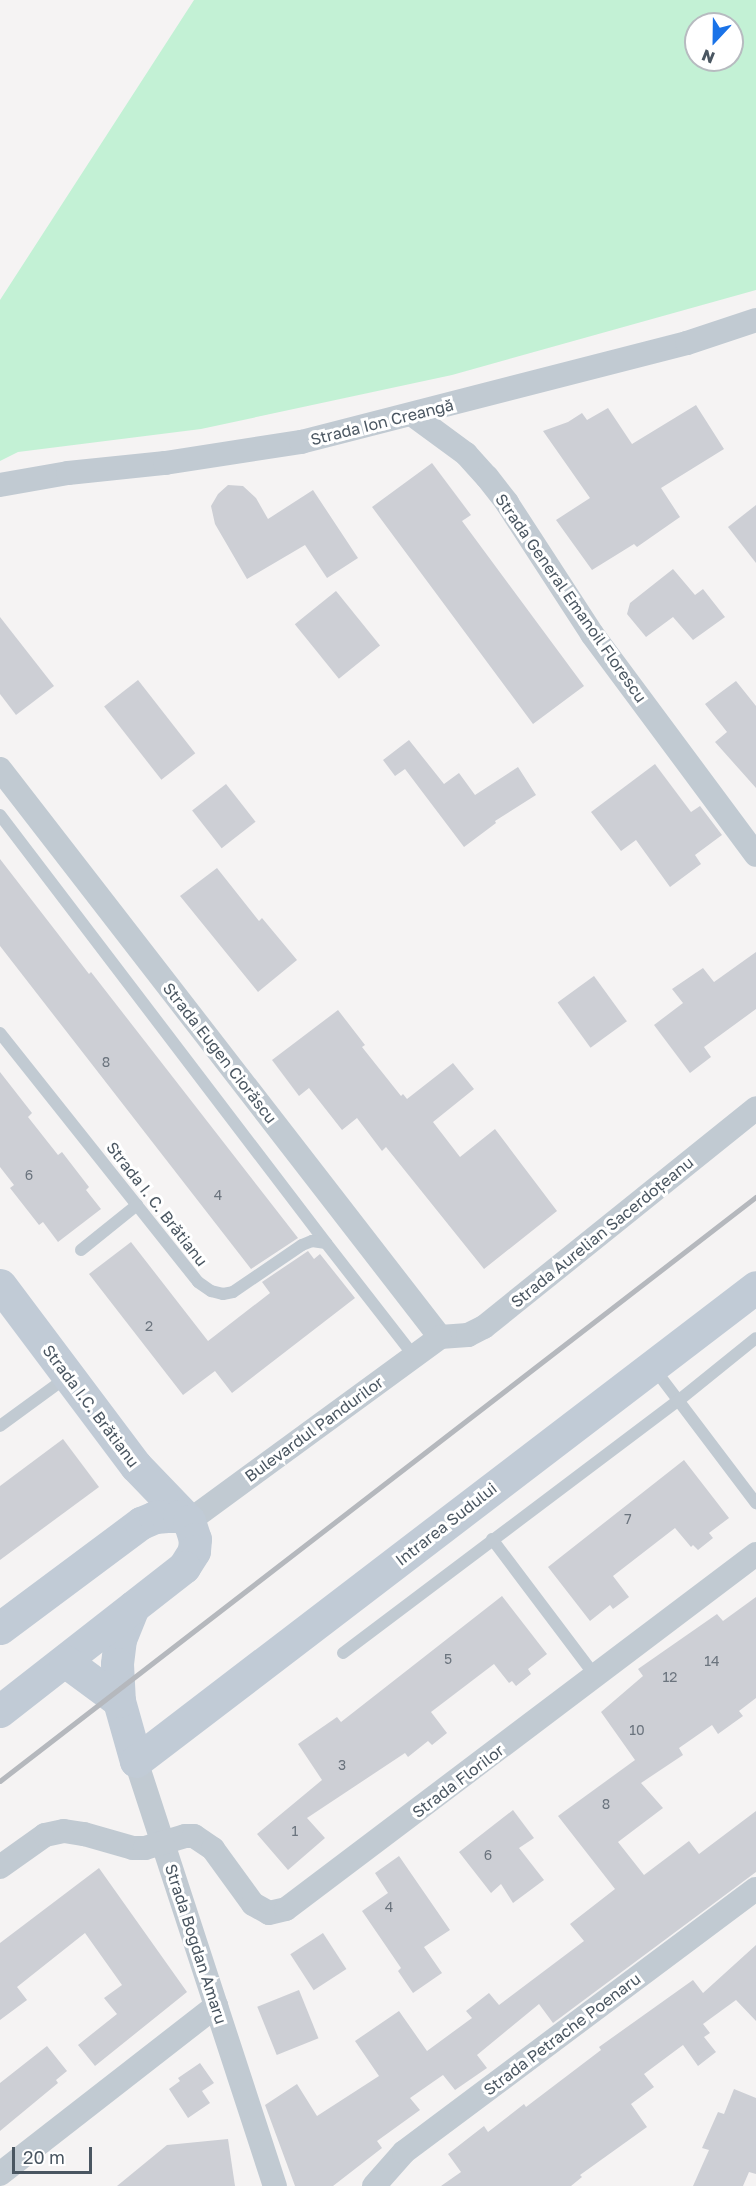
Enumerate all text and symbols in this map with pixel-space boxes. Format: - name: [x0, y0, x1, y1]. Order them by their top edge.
- north arrow: [684, 12, 744, 72]
- text: N: [699, 45, 717, 68]
- street label: Strada Ion Creangă: [308, 395, 456, 449]
- street label: Strada General Emanoil Florescu: [491, 490, 651, 706]
- street label: Strada Eugen Ciorăscu: [159, 979, 281, 1127]
- house number: 8: [102, 1054, 110, 1070]
- street label: Strada I. C. Brătianu: [103, 1138, 211, 1270]
- street label: Strada Aurelian Sacerdoțeanu: [507, 1152, 697, 1312]
- house number: 6: [25, 1167, 33, 1183]
- house number: 4: [214, 1187, 222, 1203]
- house number: 2: [145, 1318, 153, 1334]
- street label: Strada I.C. Brătianu: [39, 1341, 143, 1471]
- street label: Bulevardul Pandurilor: [241, 1372, 387, 1486]
- street label: Intrarea Sudului: [392, 1479, 500, 1569]
- house number: 7: [624, 1511, 632, 1527]
- house number: 5: [444, 1651, 452, 1667]
- house number: 14: [704, 1653, 720, 1669]
- house number: 12: [663, 1669, 677, 1685]
- house number: 10: [629, 1722, 645, 1738]
- street label: Strada Florilor: [408, 1740, 508, 1822]
- house number: 3: [338, 1757, 346, 1773]
- house number: 8: [602, 1796, 610, 1812]
- house number: 1: [292, 1823, 298, 1839]
- house number: 6: [484, 1847, 492, 1863]
- street label: Strada Bogdan Amaru: [161, 1862, 231, 2026]
- house number: 4: [385, 1899, 393, 1915]
- street label: Strada Petrache Poenaru: [480, 1969, 644, 2099]
- scale bar: [15, 2135, 94, 2173]
- text: 20 m: [23, 2146, 65, 2168]

